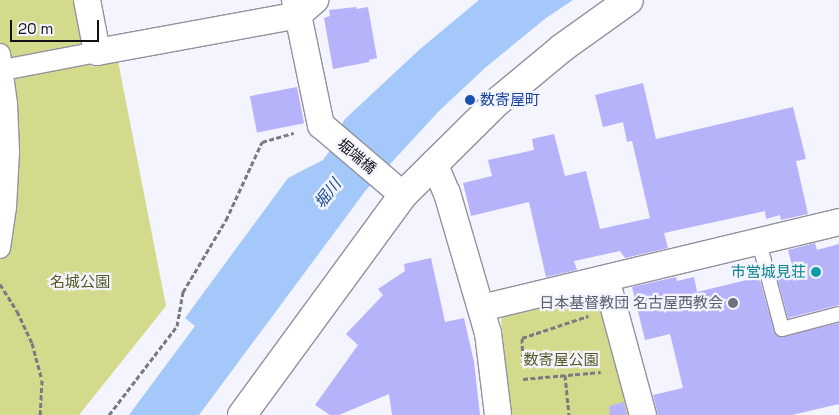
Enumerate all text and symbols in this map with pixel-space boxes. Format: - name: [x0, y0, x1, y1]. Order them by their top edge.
- scale bar: [12, 10, 101, 42]
- text: 20 m: [18, 19, 53, 38]
- place label: 数寄屋町: [480, 91, 540, 109]
- marker: 数寄屋町: [464, 94, 476, 106]
- street label: 堀端橋: [334, 135, 380, 177]
- water label: 堀川: [311, 175, 345, 213]
- place label: 市営城見荘: [731, 263, 806, 281]
- marker: 市営城見荘: [810, 266, 822, 278]
- park label: 名城公園: [50, 273, 110, 291]
- place label: 日本基督教団 名古屋西教会: [539, 294, 723, 312]
- marker: 日本基督教団 名古屋西教会: [727, 297, 739, 309]
- park label: 数寄屋公園: [524, 351, 598, 369]

